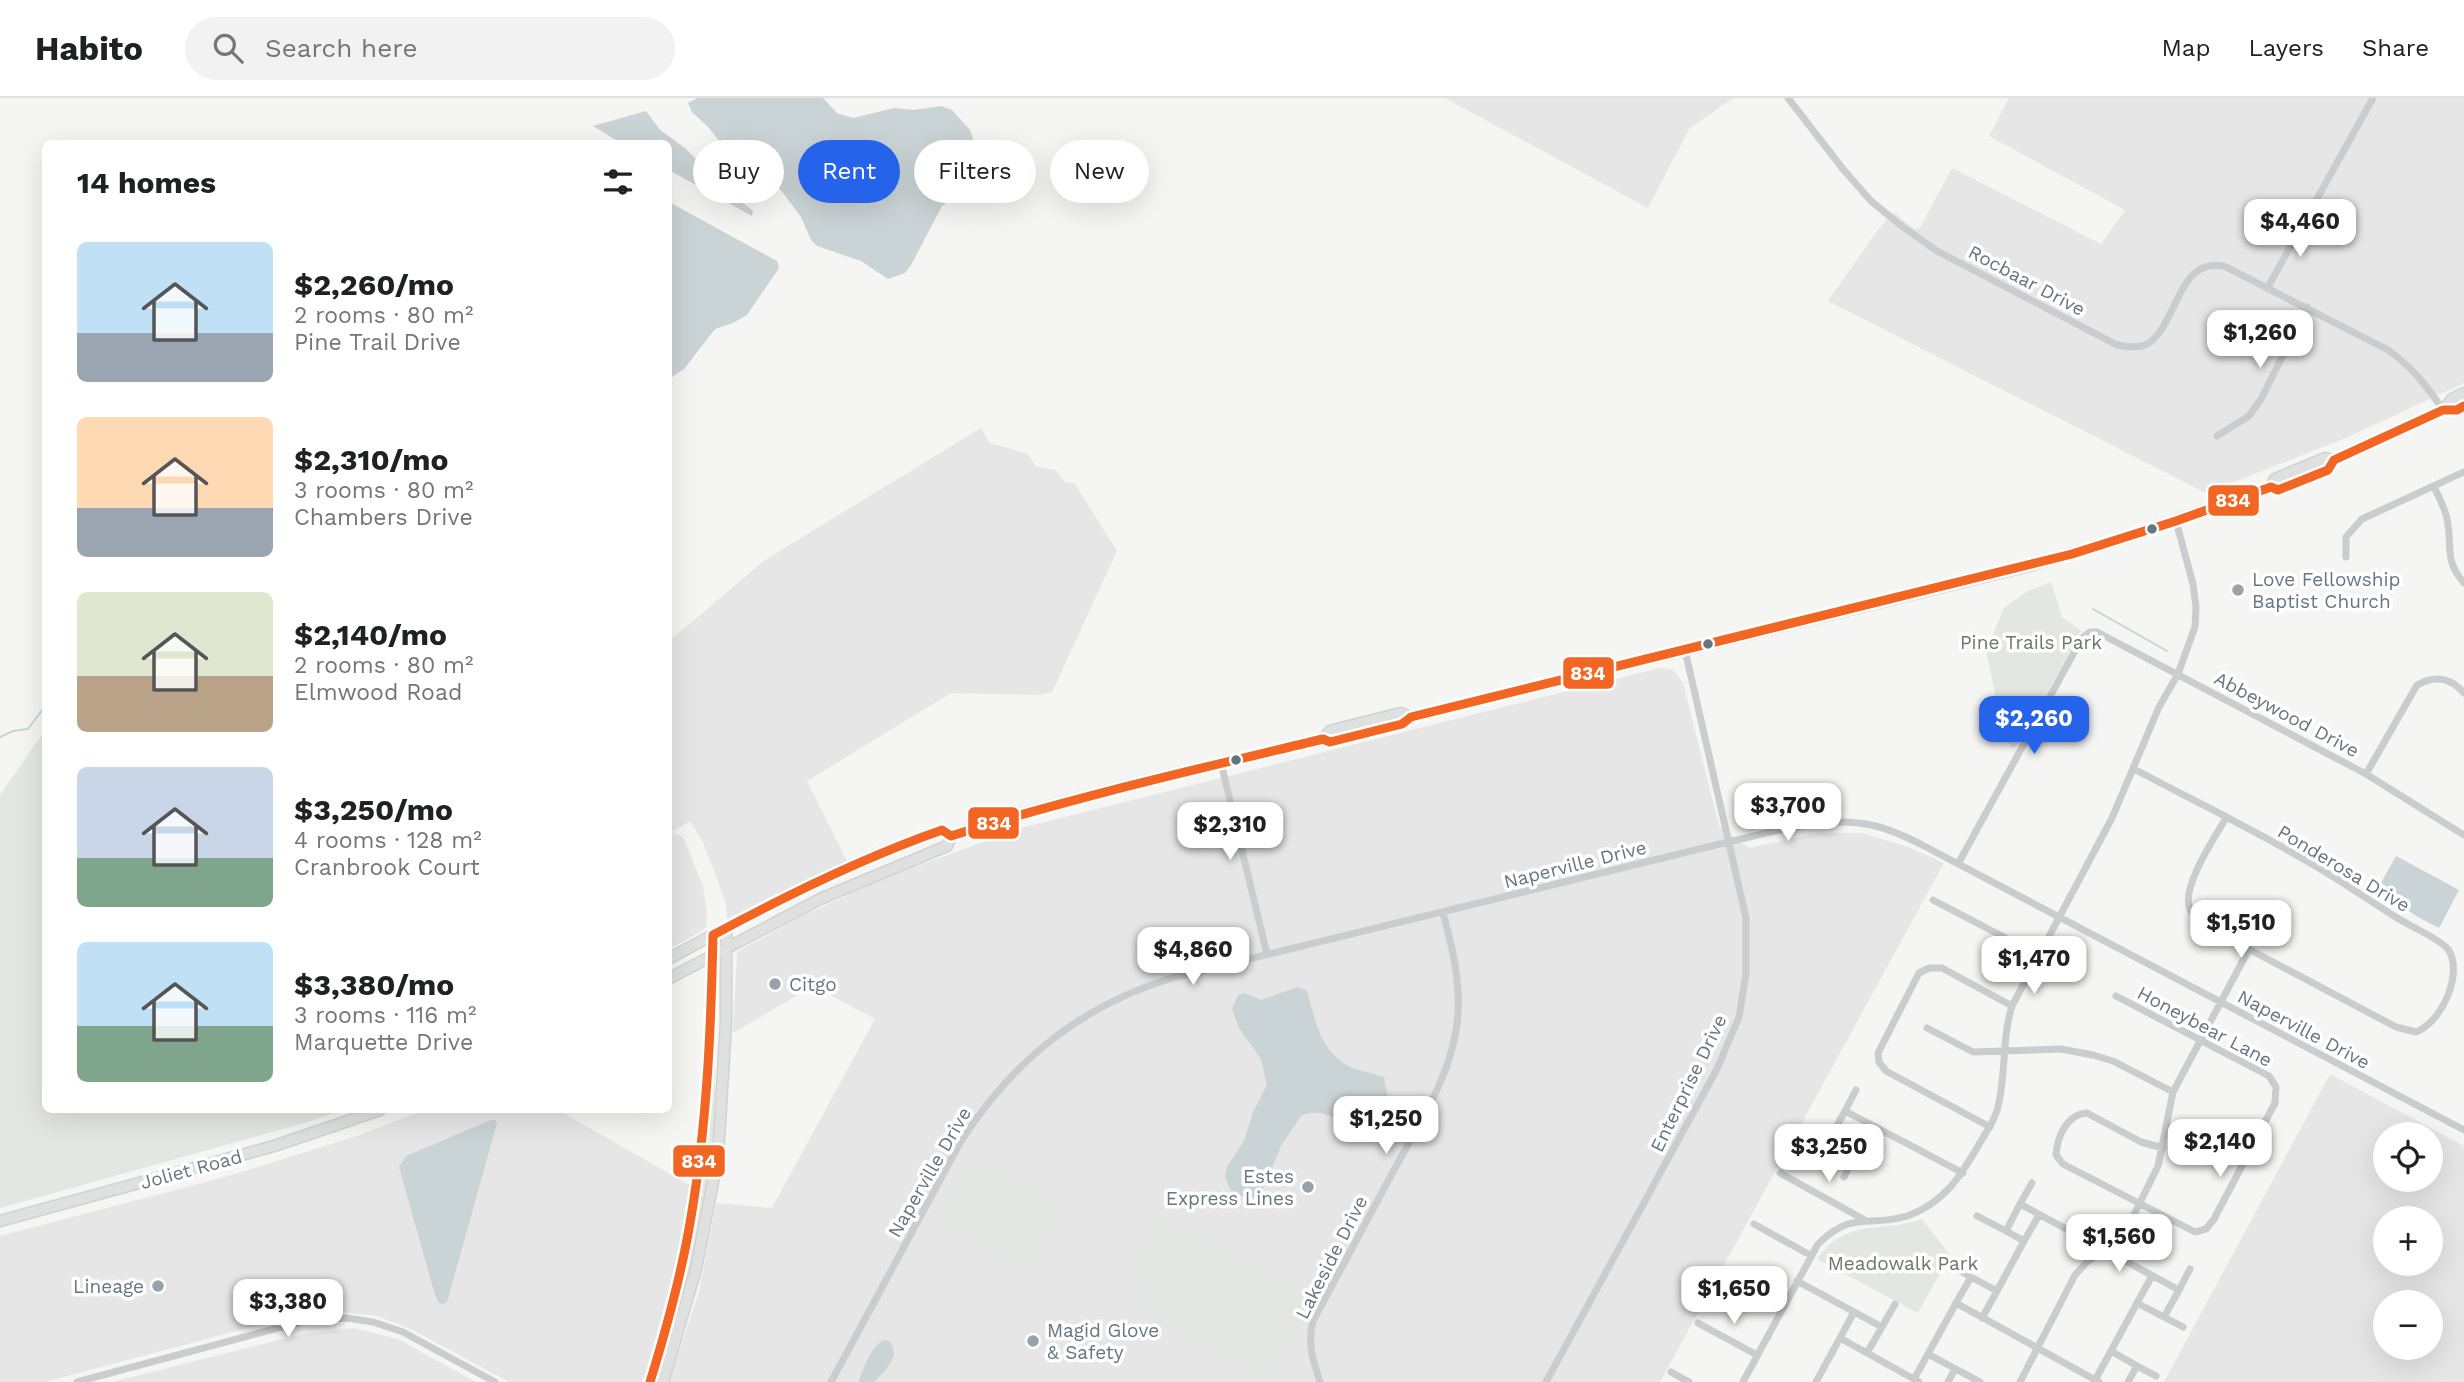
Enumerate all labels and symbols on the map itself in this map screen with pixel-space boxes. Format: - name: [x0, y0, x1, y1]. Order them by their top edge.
- pin: $4,460: [2243, 200, 2357, 259]
- street label: Rocbaar Drive: [1964, 240, 2089, 321]
- pin: $1,260: [2203, 310, 2317, 370]
- line badge: 834: [2207, 484, 2260, 517]
- text: 834: [2215, 489, 2251, 512]
- unlabelled marker: [2145, 522, 2159, 536]
- place label: Love Fellowship Baptist Church: [2252, 568, 2400, 613]
- marker: Love Fellowship Baptist Church: [2230, 582, 2246, 598]
- park label: Pine Trails Park: [1960, 631, 2102, 654]
- unlabelled marker: [1701, 637, 1715, 651]
- line badge: 834: [1562, 656, 1615, 690]
- text: 834: [1570, 662, 1606, 685]
- street label: Abbeywood Drive: [2210, 667, 2363, 762]
- pin: $2,260: [1977, 696, 2091, 756]
- unlabelled marker: [1229, 753, 1243, 767]
- pin: $3,700: [1731, 784, 1845, 843]
- pin: $2,310: [1173, 802, 1287, 862]
- line badge: 834: [967, 806, 1020, 840]
- text: 834: [976, 812, 1012, 835]
- street label: Ponderosa Drive: [2273, 820, 2414, 917]
- street label: Naperville Drive: [1501, 836, 1649, 893]
- pin: $1,510: [2184, 900, 2298, 960]
- pin: $4,860: [1136, 928, 1250, 987]
- pin: $1,470: [1977, 936, 2091, 996]
- place label: Citgo: [789, 973, 837, 996]
- marker: Citgo: [767, 976, 783, 992]
- street label: Honeybear Lane: [2133, 981, 2276, 1072]
- street label: Naperville Drive: [2234, 985, 2374, 1074]
- street label: Enterprise Drive: [1645, 1011, 1732, 1156]
- pin: $1,250: [1329, 1096, 1443, 1156]
- street label: Naperville Drive: [883, 1103, 976, 1241]
- pin: $2,140: [2163, 1119, 2277, 1179]
- pin: $3,250: [1772, 1124, 1886, 1184]
- line badge: 834: [672, 1144, 726, 1178]
- street label: Joliet Road: [138, 1145, 245, 1194]
- text: 834: [681, 1150, 717, 1173]
- place label: Estes Express Lines: [1166, 1165, 1294, 1210]
- marker: Estes Express Lines: [1300, 1179, 1316, 1195]
- street label: Lakeside Drive: [1291, 1192, 1372, 1323]
- pin: $1,560: [2062, 1214, 2176, 1274]
- park label: Meadowalk Park: [1828, 1252, 1979, 1275]
- pin: $1,650: [1677, 1266, 1791, 1326]
- place label: Lineage: [73, 1275, 144, 1298]
- marker: Lineage: [150, 1278, 166, 1294]
- pin: $3,380: [231, 1280, 345, 1339]
- place label: Magid Glove & Safety: [1047, 1319, 1159, 1364]
- marker: Magid Glove & Safety: [1025, 1333, 1041, 1349]

